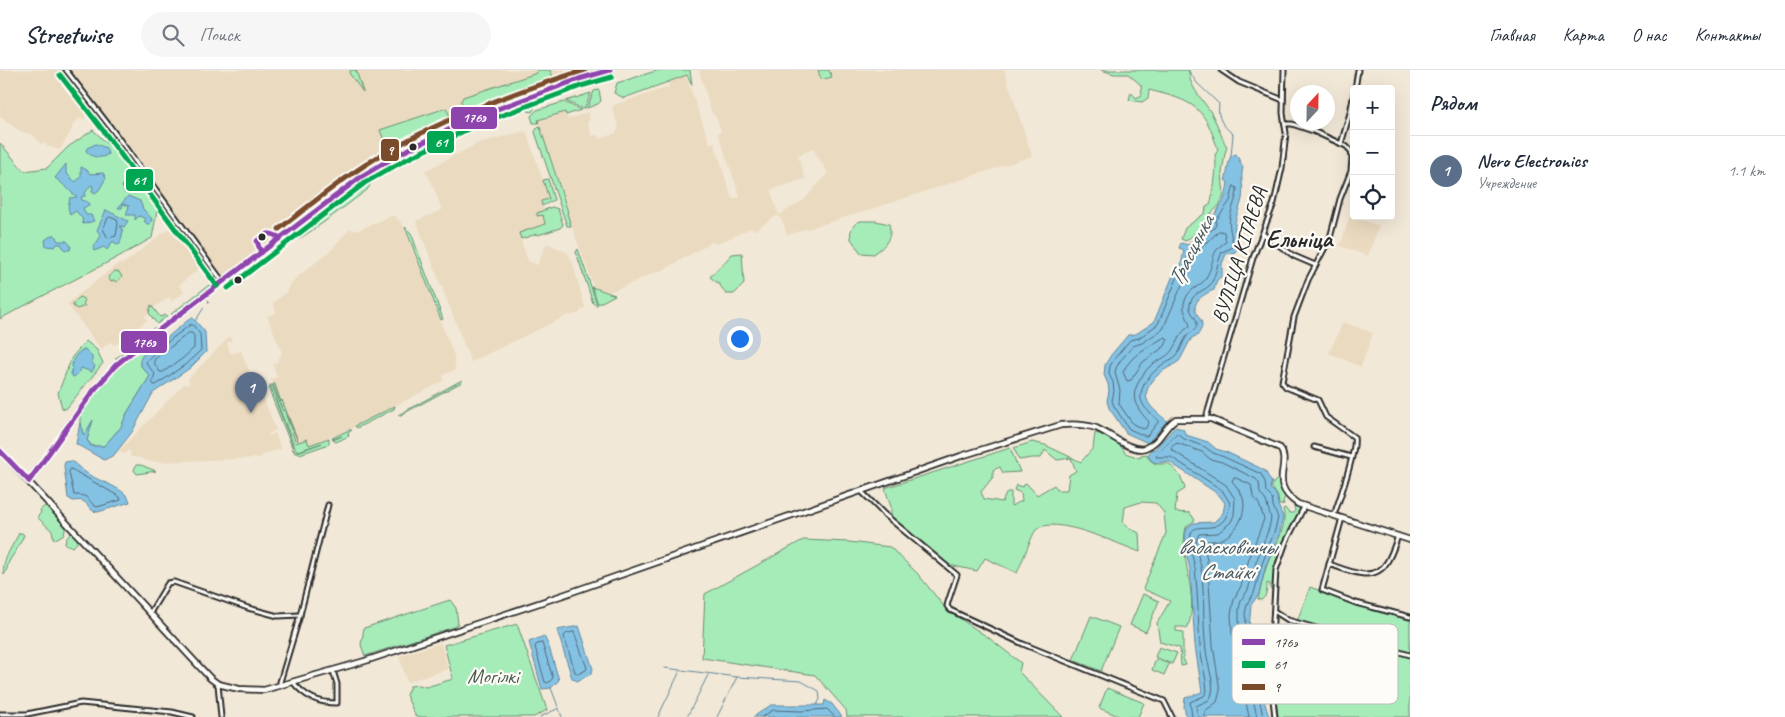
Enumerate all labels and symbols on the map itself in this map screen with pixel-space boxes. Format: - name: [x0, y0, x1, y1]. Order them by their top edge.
- north arrow: [1290, 85, 1335, 130]
- line badge: 176э: [450, 106, 498, 130]
- text: 176э: [462, 109, 487, 126]
- line badge: 61: [426, 130, 455, 154]
- text: 61: [435, 134, 449, 151]
- line badge: 9: [380, 138, 400, 162]
- text: 9: [387, 142, 395, 159]
- unlabelled marker: [408, 142, 418, 152]
- line badge: 61: [125, 168, 154, 192]
- text: 61: [133, 172, 147, 189]
- street label: ВУЛІЦА КІТАЕВА: [1206, 183, 1272, 326]
- water label: Трасцянка: [1161, 208, 1222, 291]
- district label: Ельніца: [1266, 224, 1334, 254]
- unlabelled marker: [257, 232, 267, 242]
- unlabelled marker: [233, 275, 243, 285]
- your location: [727, 326, 753, 352]
- line badge: 176э: [120, 330, 168, 354]
- text: 176э: [132, 334, 157, 351]
- pin: 1: [235, 372, 267, 413]
- water label: вадасховішчы Стайкі: [1178, 533, 1279, 586]
- legend: [1232, 624, 1398, 704]
- text: 176э: [1274, 634, 1298, 651]
- text: 61: [1274, 656, 1287, 673]
- park label: Могілкі: [467, 663, 522, 689]
- text: 9: [1274, 679, 1282, 696]

